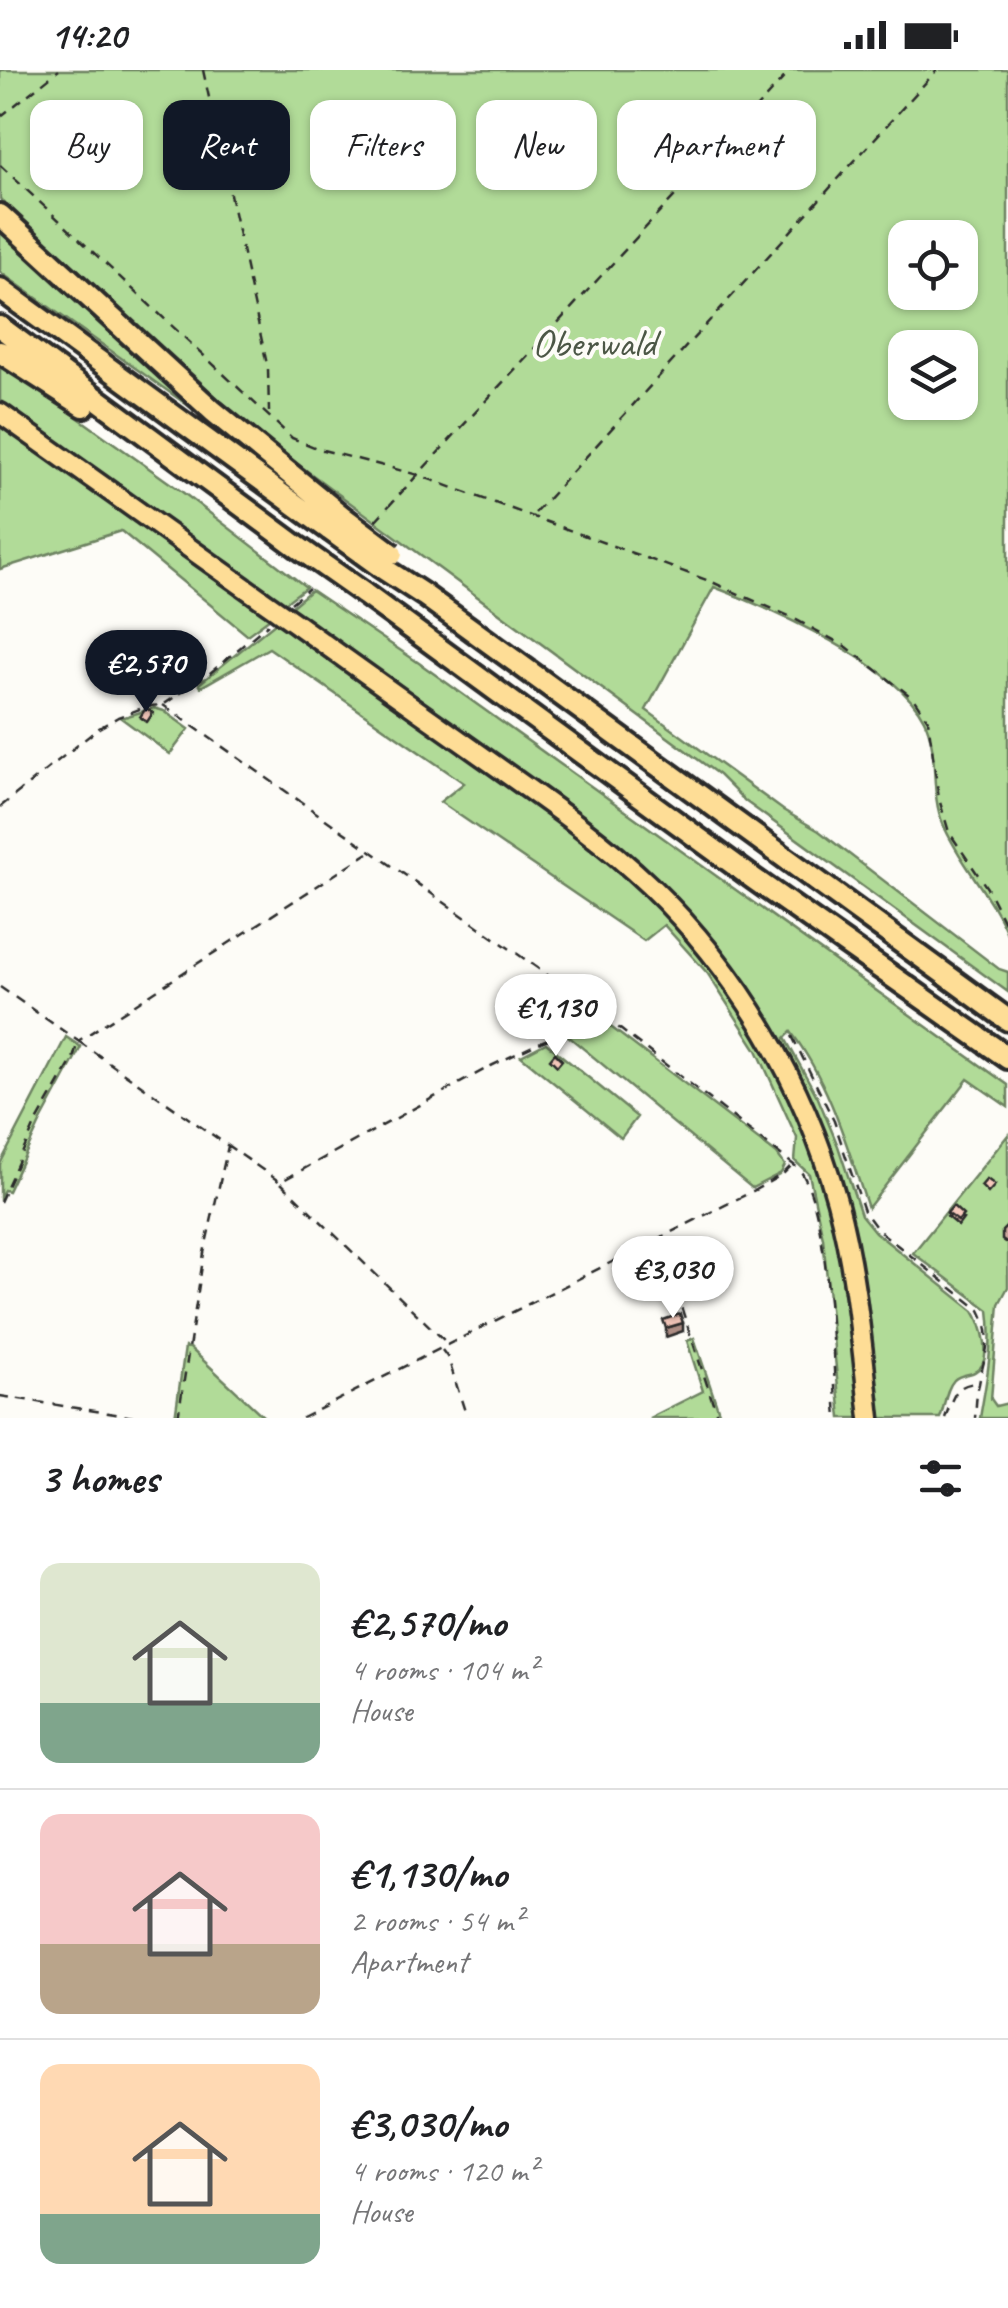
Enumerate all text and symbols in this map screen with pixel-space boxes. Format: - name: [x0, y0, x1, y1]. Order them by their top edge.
- text: 14:20: [50, 12, 126, 59]
- chip: Buy: [30, 100, 143, 190]
- chip: Rent: [163, 100, 290, 190]
- chip: Filters: [310, 100, 456, 190]
- chip: New: [476, 100, 597, 190]
- chip: Apartment: [617, 100, 816, 190]
- map controls: [888, 220, 978, 420]
- button: locate: [888, 220, 978, 310]
- park label: Oberwald: [532, 318, 662, 368]
- button: layers: [888, 330, 978, 420]
- pin: €2,570: [65, 630, 227, 715]
- text: €2,570: [107, 642, 185, 683]
- pin: €1,130: [475, 974, 637, 1059]
- text: €1,130: [517, 986, 595, 1027]
- pin: €3,030: [592, 1236, 754, 1321]
- text: €3,030: [634, 1248, 712, 1289]
- icon: filters: [913, 1451, 968, 1506]
- text: 3 homes: [40, 1452, 159, 1505]
- text: €2,570/mo: [350, 1596, 506, 1649]
- icon: home: [120, 1603, 240, 1723]
- text: 4 rooms · 104 m²: [350, 1649, 537, 1690]
- text: House: [350, 1690, 412, 1731]
- text: €1,130/mo: [350, 1847, 507, 1900]
- icon: home: [120, 1854, 240, 1974]
- text: 2 rooms · 54 m²: [350, 1900, 523, 1941]
- text: Apartment: [350, 1941, 468, 1982]
- text: €3,030/mo: [350, 2097, 507, 2150]
- icon: home: [120, 2104, 240, 2224]
- text: 4 rooms · 120 m²: [350, 2150, 537, 2191]
- text: House: [350, 2191, 412, 2232]

